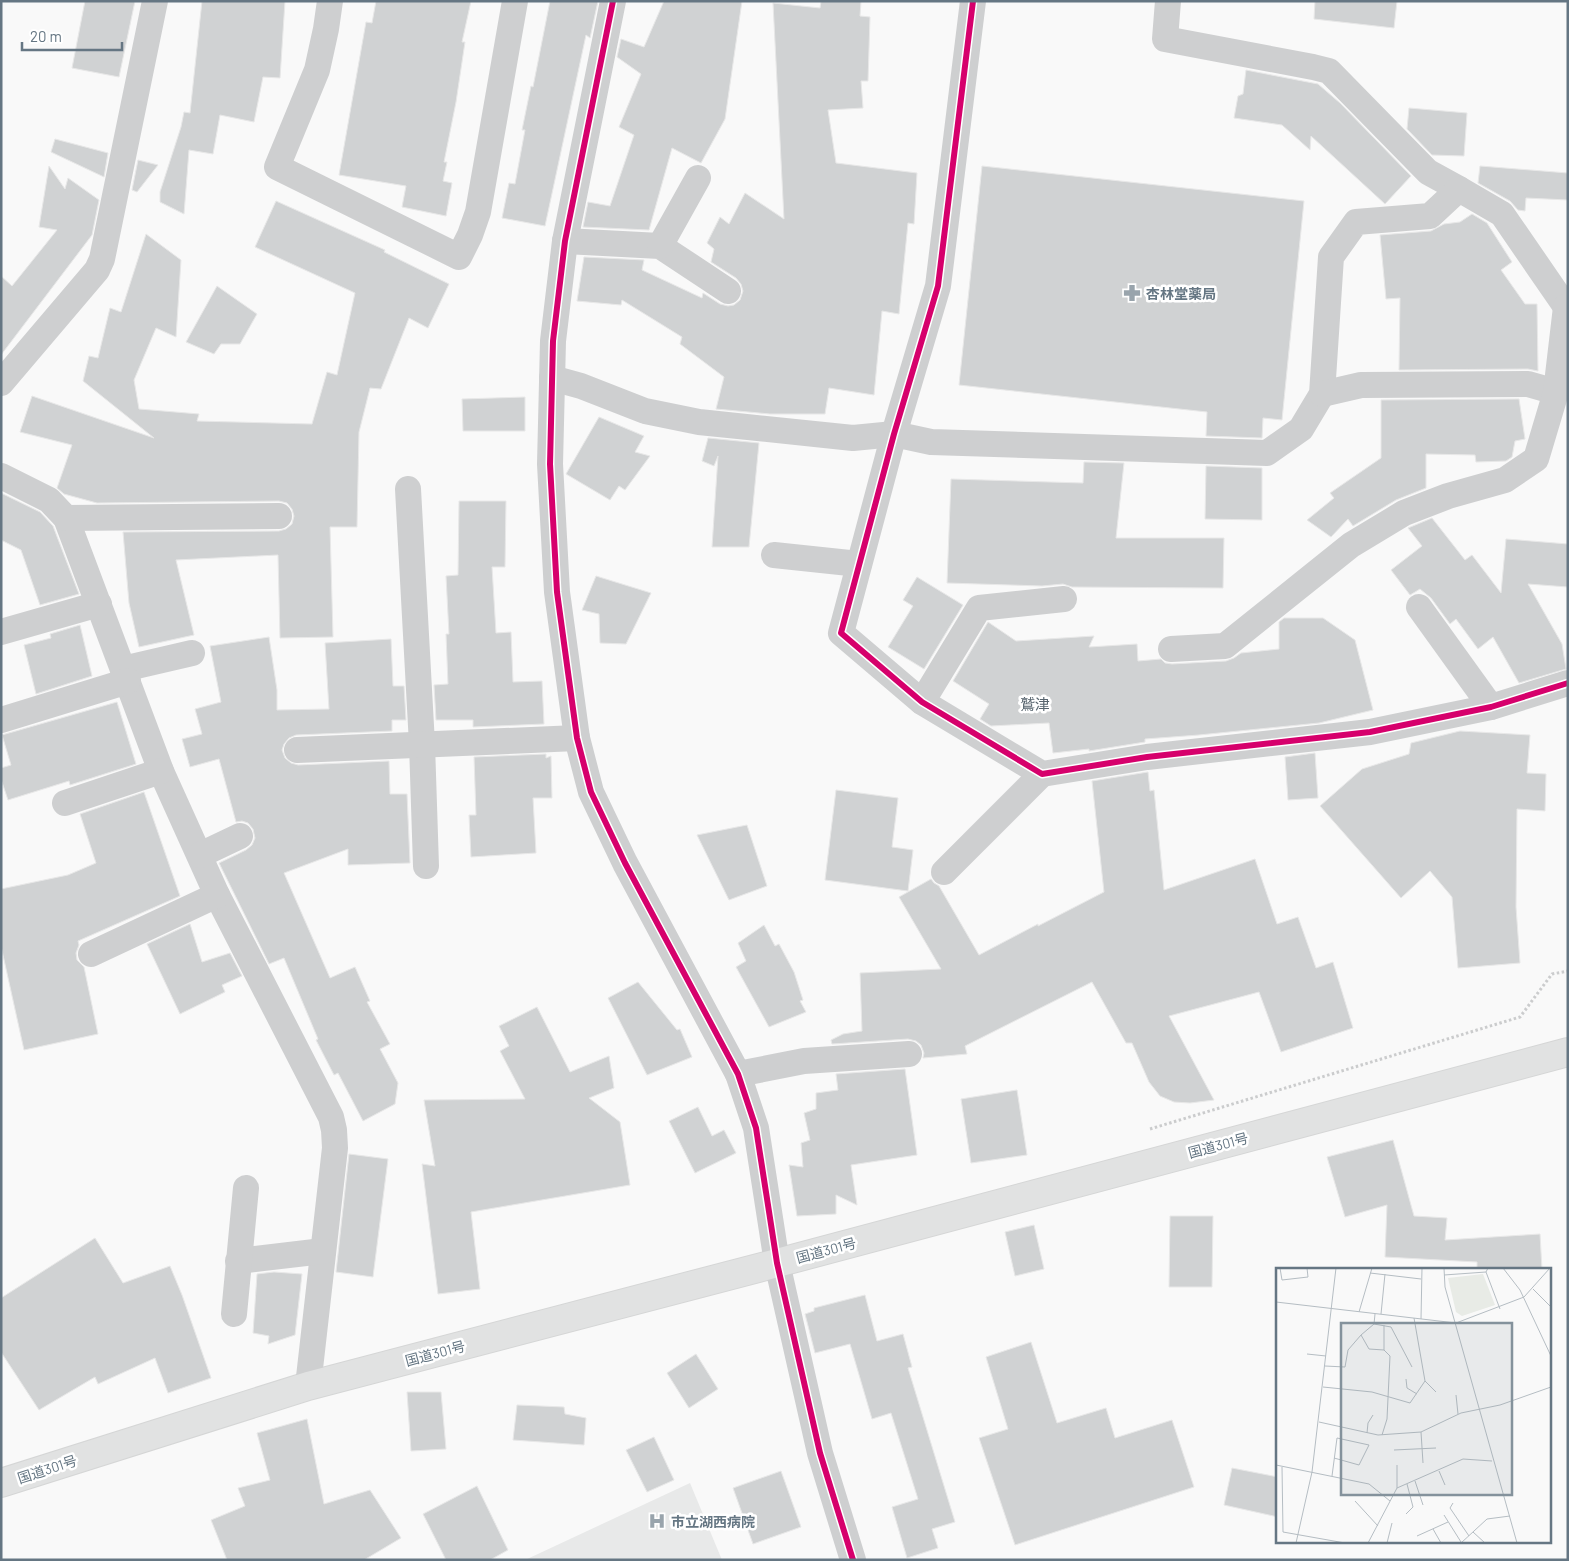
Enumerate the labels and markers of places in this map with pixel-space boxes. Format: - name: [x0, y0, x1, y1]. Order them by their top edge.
- pharmacy icon: 杏林堂薬局: [1122, 283, 1142, 303]
- place label: 杏林堂薬局: [1146, 285, 1216, 302]
- hospital icon: 市立湖西病院: [647, 1511, 667, 1531]
- place label: 市立湖西病院: [671, 1513, 755, 1530]

